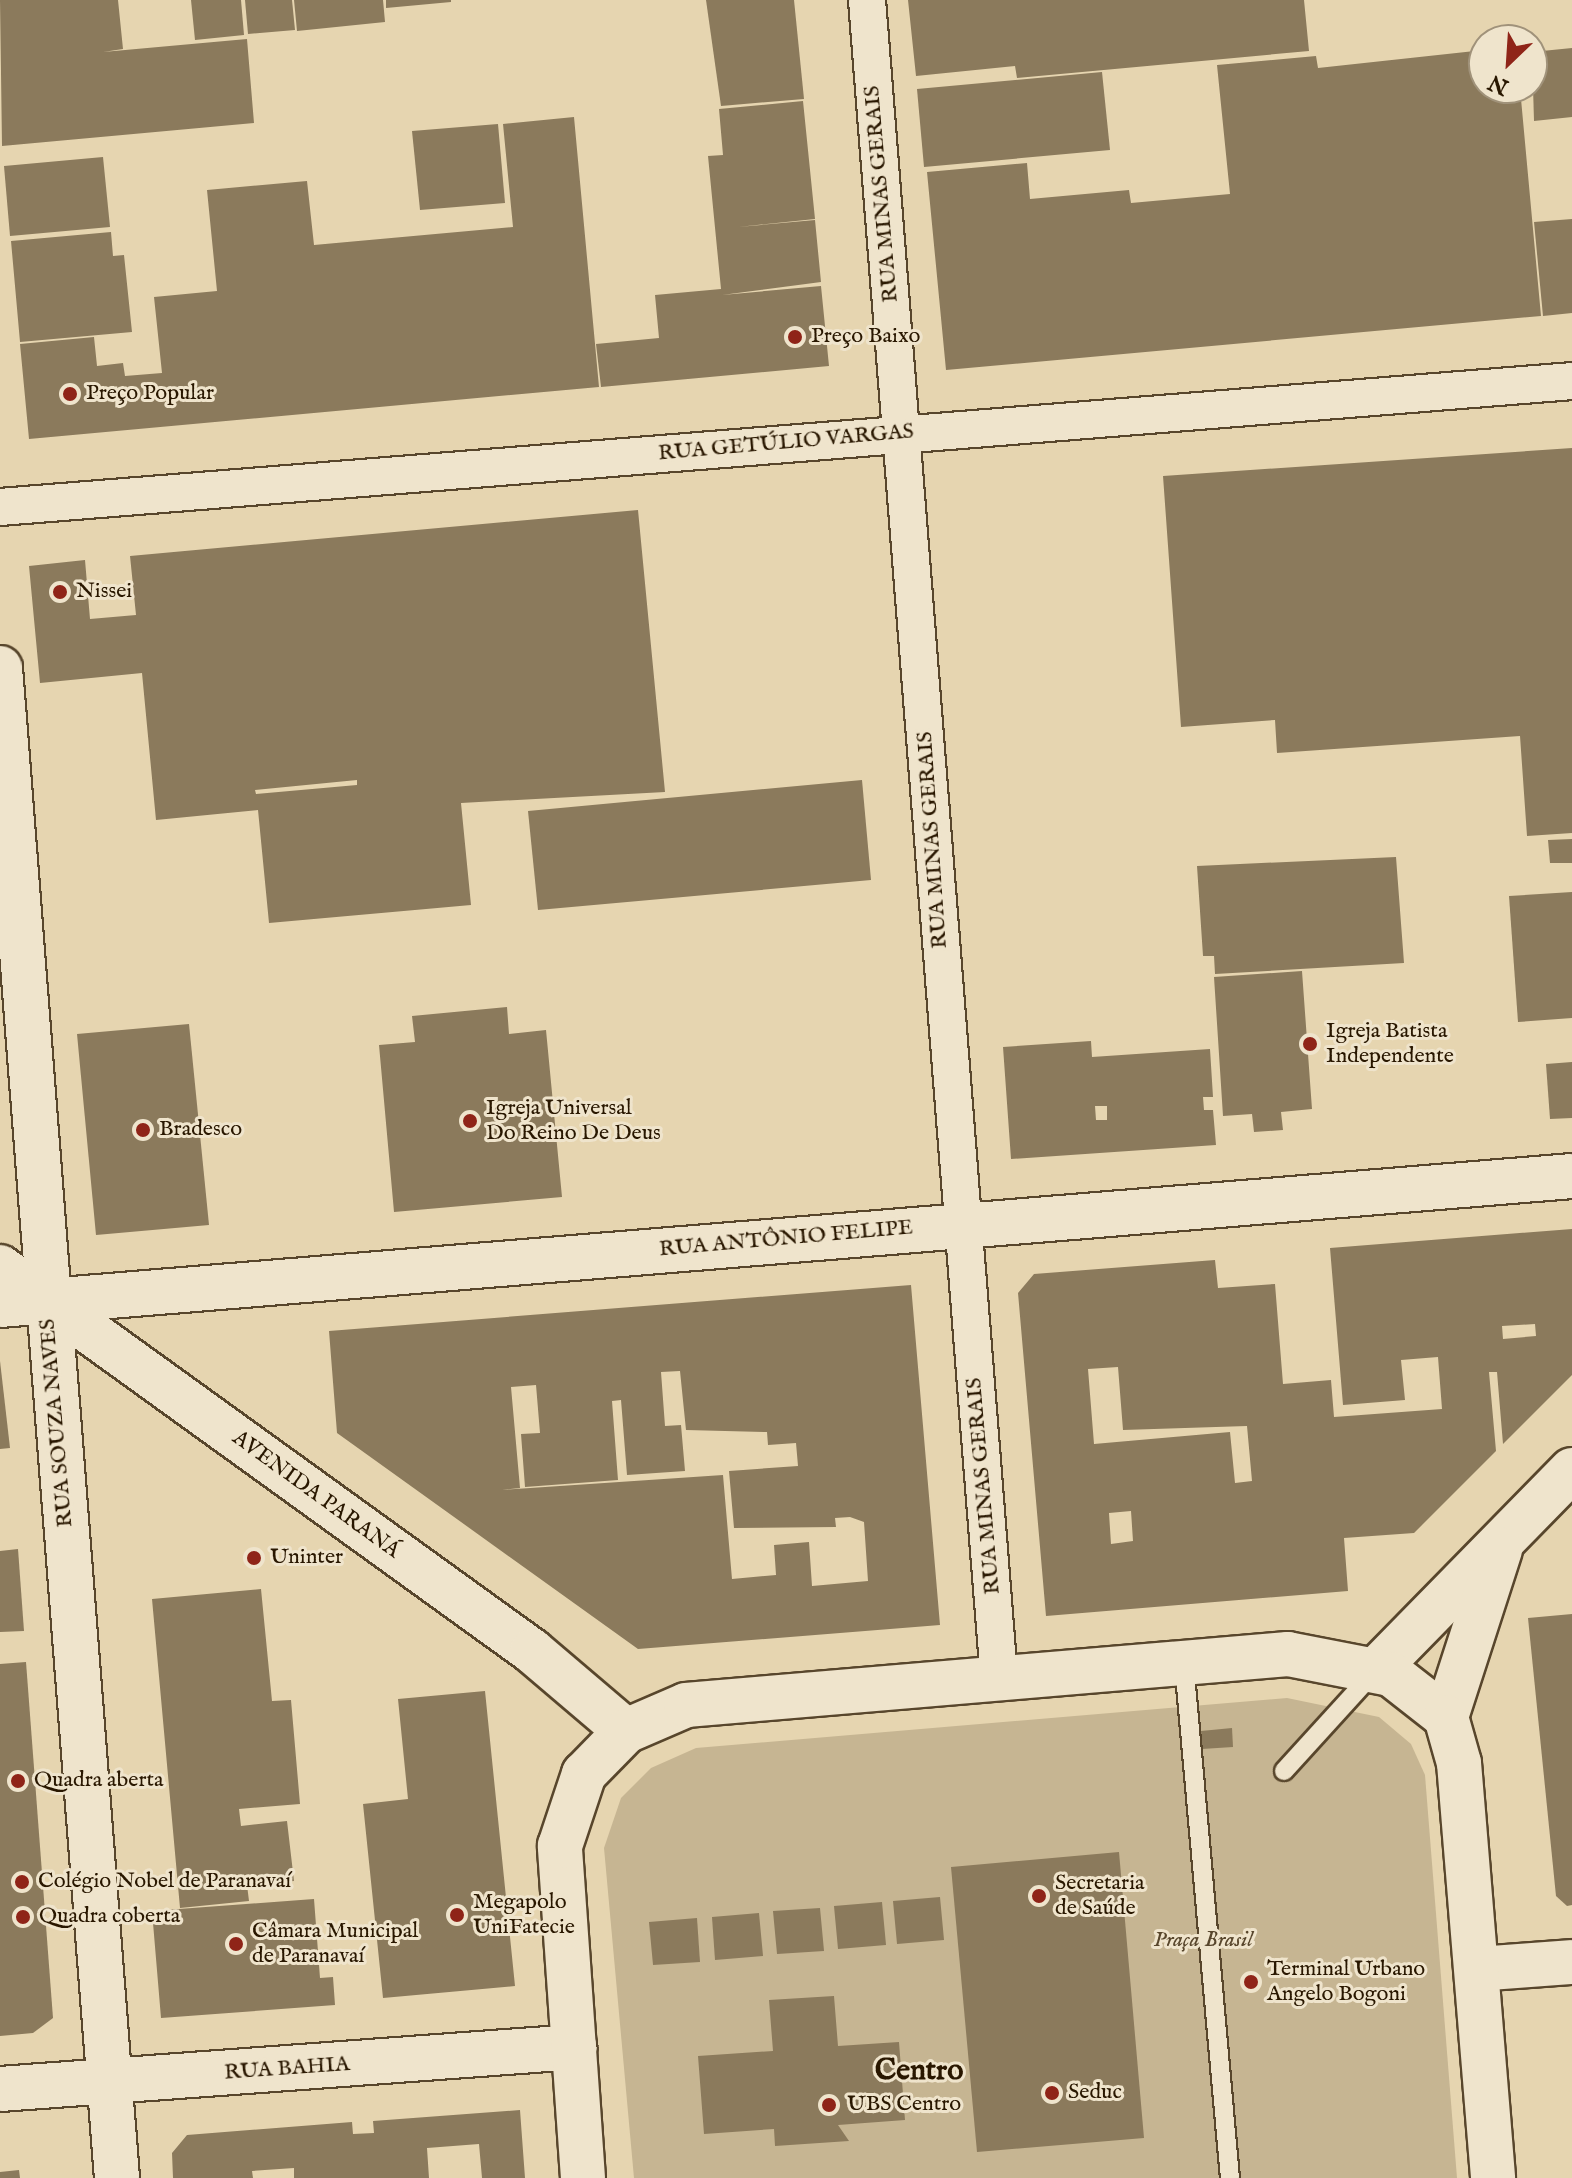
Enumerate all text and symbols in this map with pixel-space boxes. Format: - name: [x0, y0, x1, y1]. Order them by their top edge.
- north arrow: [1468, 24, 1548, 104]
- text: N: [1484, 67, 1513, 101]
- street label: RUA MINAS GERAIS: [859, 84, 905, 304]
- place label: Preço Baixo: [811, 324, 920, 350]
- marker: Preço Baixo: [786, 328, 804, 346]
- place label: Preço Popular: [86, 381, 214, 407]
- marker: Preço Popular: [61, 385, 79, 403]
- street label: RUA GETÚLIO VARGAS: [657, 419, 915, 467]
- place label: Nissei: [76, 579, 132, 605]
- marker: Nissei: [51, 583, 69, 601]
- street label: RUA MINAS GERAIS: [912, 730, 954, 950]
- place label: Igreja Batista Independente: [1326, 1018, 1454, 1070]
- marker: Igreja Batista Independente: [1301, 1035, 1319, 1053]
- place label: Igreja Universal Do Reino De Deus: [486, 1095, 661, 1146]
- marker: Igreja Universal Do Reino De Deus: [461, 1112, 479, 1130]
- place label: Bradesco: [159, 1117, 242, 1143]
- marker: Bradesco: [134, 1121, 152, 1139]
- street label: RUA ANTÔNIO FELIPE: [658, 1215, 914, 1263]
- street label: RUA SOUZA NAVES: [35, 1317, 79, 1529]
- street label: RUA MINAS GERAIS: [961, 1376, 1007, 1596]
- street label: AVENIDA PARANÁ: [227, 1425, 405, 1565]
- place label: Uninter: [270, 1545, 343, 1571]
- marker: Uninter: [245, 1549, 263, 1567]
- place label: Quadra aberta: [34, 1768, 164, 1794]
- marker: Quadra aberta: [9, 1772, 27, 1790]
- place label: Colégio Nobel de Paranavaí: [38, 1869, 291, 1895]
- place label: Secretaria de Saúde: [1055, 1870, 1145, 1922]
- marker: Colégio Nobel de Paranavaí: [13, 1873, 31, 1891]
- marker: Secretaria de Saúde: [1030, 1887, 1048, 1905]
- place label: Megapolo UniFatecie: [473, 1889, 575, 1940]
- place label: Quadra coberta: [39, 1904, 180, 1930]
- marker: Megapolo UniFatecie: [448, 1906, 466, 1924]
- marker: Quadra coberta: [14, 1908, 32, 1926]
- place label: Câmara Municipal de Paranavaí: [252, 1918, 418, 1970]
- park label: Praça Brasil: [1153, 1928, 1253, 1954]
- marker: Câmara Municipal de Paranavaí: [227, 1935, 245, 1953]
- place label: Terminal Urbano Angelo Bogoni: [1267, 1956, 1425, 2008]
- marker: Terminal Urbano Angelo Bogoni: [1242, 1973, 1260, 1991]
- street label: RUA BAHIA: [223, 2051, 351, 2087]
- district label: Centro: [875, 2053, 963, 2089]
- place label: Seduc: [1068, 2080, 1122, 2106]
- marker: Seduc: [1043, 2084, 1061, 2102]
- place label: UBS Centro: [847, 2092, 961, 2118]
- marker: UBS Centro: [818, 2094, 840, 2116]

